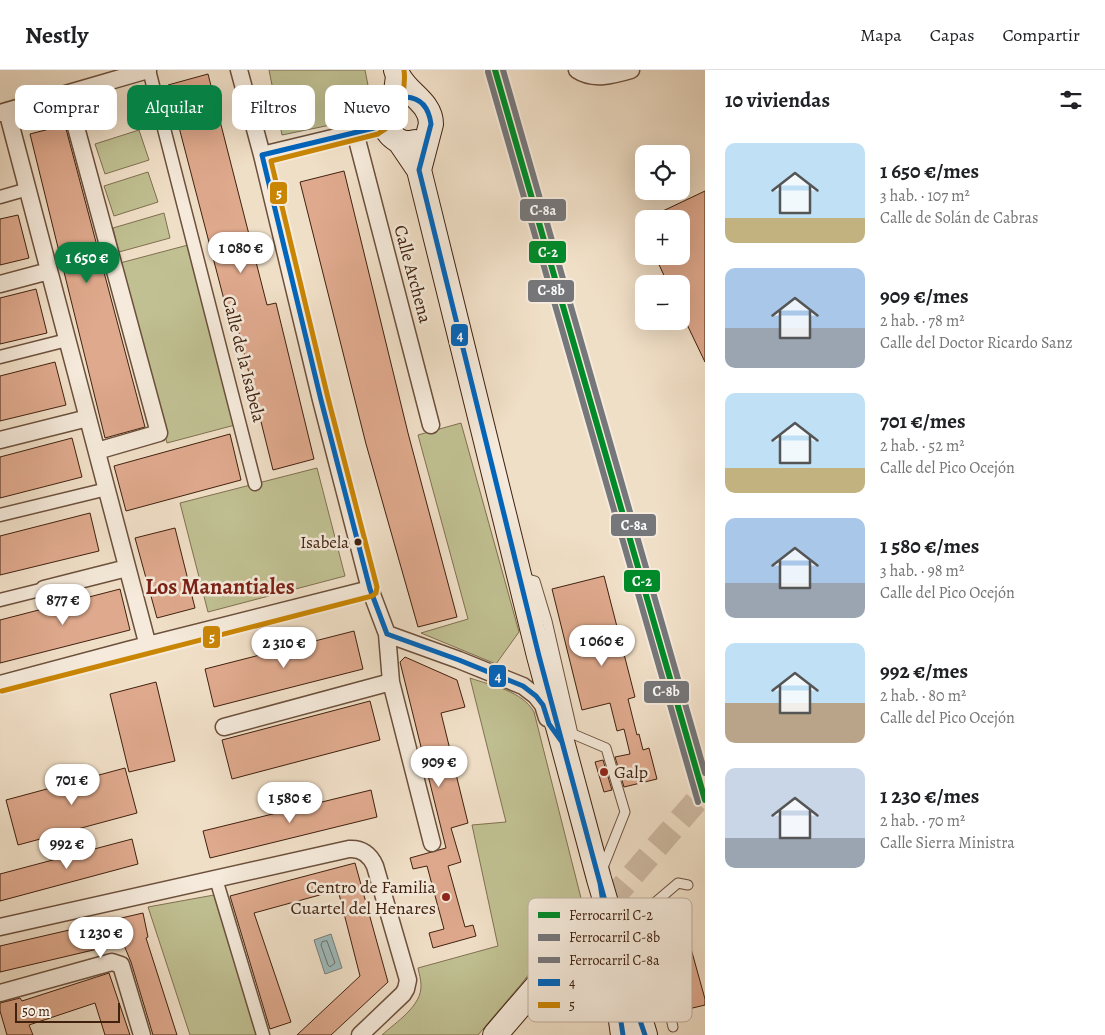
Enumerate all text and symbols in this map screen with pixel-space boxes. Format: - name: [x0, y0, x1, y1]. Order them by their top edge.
- text: Nestly: [25, 19, 88, 51]
- text: Mapa: [860, 23, 902, 47]
- text: Capas: [930, 23, 974, 47]
- text: Compartir: [1002, 23, 1080, 47]
- chip: Comprar: [15, 85, 117, 130]
- chip: Alquilar: [127, 85, 222, 130]
- chip: Filtros: [232, 85, 315, 130]
- chip: Nuevo: [325, 85, 408, 130]
- text: 10 viviendas: [725, 86, 830, 114]
- icon: filters: [1057, 86, 1085, 114]
- map controls: [635, 145, 690, 330]
- button: locate: [635, 145, 690, 200]
- text: 1 650 €/mes: [880, 157, 979, 185]
- icon: home: [765, 163, 825, 223]
- line badge: 5: [269, 181, 288, 205]
- text: 5: [276, 184, 282, 203]
- text: 3 hab. · 107 m²: [880, 185, 970, 207]
- line badge: C-8a: [519, 198, 567, 222]
- text: C-8a: [530, 201, 557, 220]
- text: Calle de Solán de Cabras: [880, 207, 1038, 229]
- button: +: [635, 210, 690, 265]
- street label: Calle Archena: [388, 222, 438, 326]
- pin: 1 080 €: [195, 232, 287, 274]
- text: 1 080 €: [219, 237, 263, 259]
- line badge: C-2: [528, 240, 567, 264]
- pin: 1 650 €: [41, 242, 133, 284]
- text: C-2: [538, 243, 558, 262]
- text: 1 650 €: [66, 247, 108, 269]
- button: −: [635, 275, 690, 330]
- line badge: C-8b: [527, 279, 575, 303]
- text: C-8b: [537, 281, 565, 300]
- text: 909 €/mes: [880, 282, 969, 310]
- icon: home: [765, 288, 825, 348]
- street label: Calle de la Isabela: [217, 293, 271, 425]
- text: 2 hab. · 78 m²: [880, 310, 965, 332]
- line badge: 4: [450, 323, 469, 347]
- text: 4: [457, 326, 464, 345]
- text: Calle del Doctor Ricardo Sanz: [880, 332, 1073, 354]
- text: 701 €/mes: [880, 407, 966, 435]
- icon: home: [765, 413, 825, 473]
- text: 2 hab. · 52 m²: [880, 435, 965, 457]
- text: Calle del Pico Ocejón: [880, 457, 1015, 479]
- line badge: C-8a: [610, 513, 657, 537]
- text: C-8a: [621, 516, 648, 535]
- place label: Isabela: [300, 531, 349, 554]
- text: 1 580 €/mes: [880, 532, 979, 560]
- marker: Isabela: [353, 537, 363, 547]
- icon: home: [765, 538, 825, 598]
- text: 3 hab. · 98 m²: [880, 560, 964, 582]
- line badge: C-2: [623, 569, 661, 593]
- district label: Los Manantiales: [145, 572, 295, 602]
- text: C-2: [632, 572, 652, 591]
- text: Calle del Pico Ocejón: [880, 582, 1015, 604]
- pin: 877 €: [28, 584, 98, 626]
- text: 877 €: [46, 589, 80, 611]
- pin: 1 060 €: [556, 624, 648, 667]
- line badge: 5: [202, 625, 221, 649]
- pin: 2 310 €: [238, 626, 330, 669]
- text: 5: [209, 628, 215, 647]
- text: 1 060 €: [580, 630, 624, 652]
- text: 2 310 €: [262, 632, 306, 654]
- text: 992 €/mes: [880, 657, 968, 685]
- icon: home: [765, 663, 825, 723]
- line badge: 4: [488, 664, 507, 688]
- text: 4: [495, 667, 502, 686]
- line badge: C-8b: [643, 680, 690, 704]
- text: C-8b: [652, 682, 680, 701]
- text: 2 hab. · 80 m²: [880, 685, 966, 707]
- text: Calle del Pico Ocejón: [880, 707, 1015, 729]
- pin: 909 €: [404, 746, 474, 788]
- text: 909 €: [422, 751, 456, 773]
- place label: Galp: [614, 760, 648, 784]
- pin: 701 €: [37, 764, 107, 806]
- marker: Galp: [598, 766, 610, 778]
- text: 701 €: [56, 769, 88, 791]
- pin: 1 580 €: [244, 782, 336, 824]
- text: 1 230 €/mes: [880, 782, 979, 810]
- text: 1 580 €: [268, 787, 312, 809]
- icon: home: [765, 788, 825, 848]
- text: 2 hab. · 70 m²: [880, 810, 965, 832]
- pin: 992 €: [32, 828, 102, 870]
- text: Calle Sierra Ministra: [880, 832, 1015, 854]
- text: 992 €: [50, 833, 84, 855]
- place label: Centro de Familia Cuartel del Henares: [291, 875, 437, 920]
- marker: Centro de Familia Cuartel del Henares: [440, 891, 452, 903]
- legend: [528, 898, 692, 1022]
- text: Ferrocarril C-2: [569, 906, 653, 925]
- pin: 1 230 €: [55, 916, 147, 959]
- text: 1 230 €: [79, 922, 123, 944]
- text: Ferrocarril C-8b: [569, 928, 660, 947]
- text: Ferrocarril C-8a: [569, 951, 660, 970]
- text: 4: [569, 973, 575, 992]
- text: 5: [569, 996, 575, 1015]
- scale bar: [15, 1000, 120, 1023]
- text: 50 m: [22, 1002, 50, 1021]

